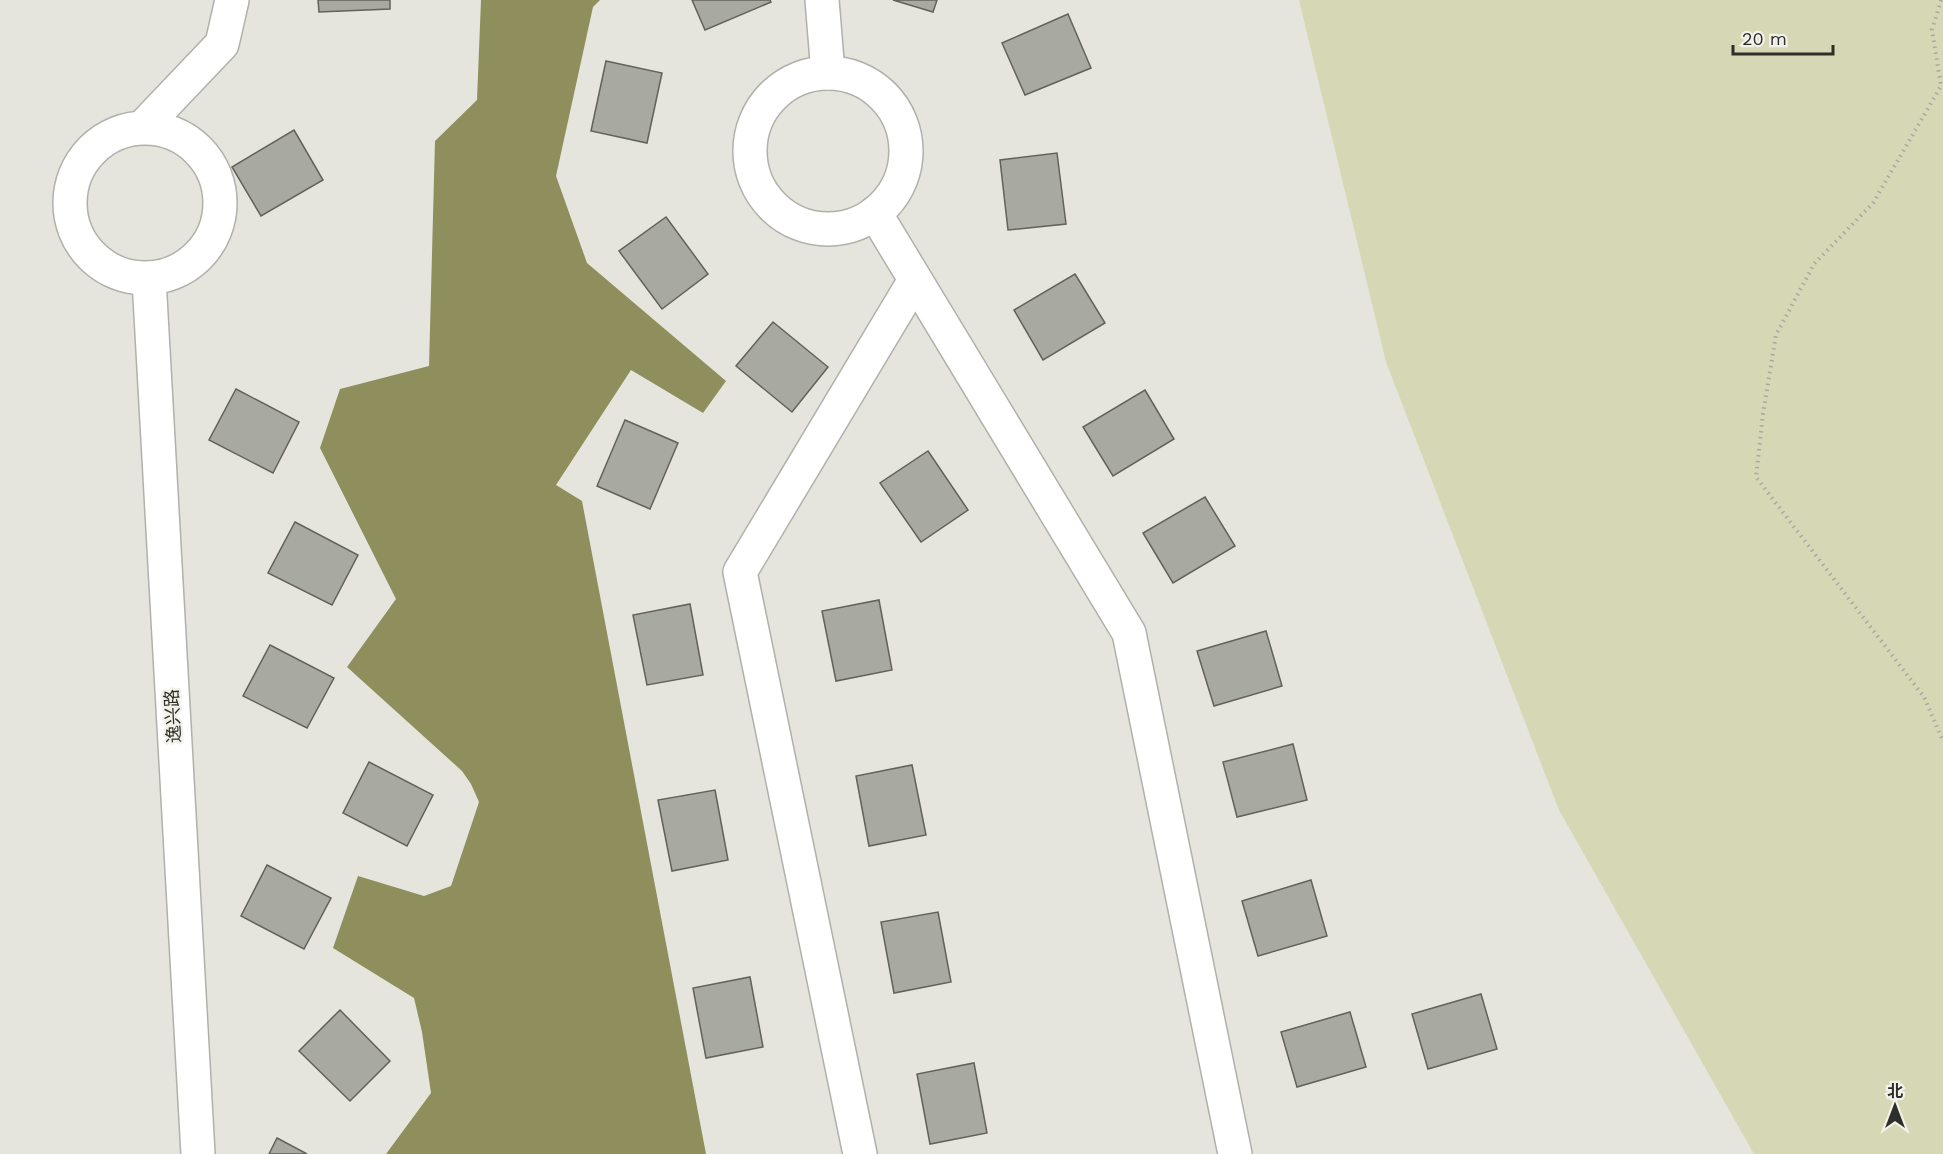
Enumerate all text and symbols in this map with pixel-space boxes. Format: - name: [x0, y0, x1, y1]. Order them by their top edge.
- scale bar: [1733, 18, 1834, 56]
- text: 20 m: [1742, 28, 1787, 49]
- street label: 逸兴路: [161, 689, 184, 744]
- north arrow: [1865, 1076, 1925, 1136]
- text: 北: [1887, 1082, 1903, 1101]

